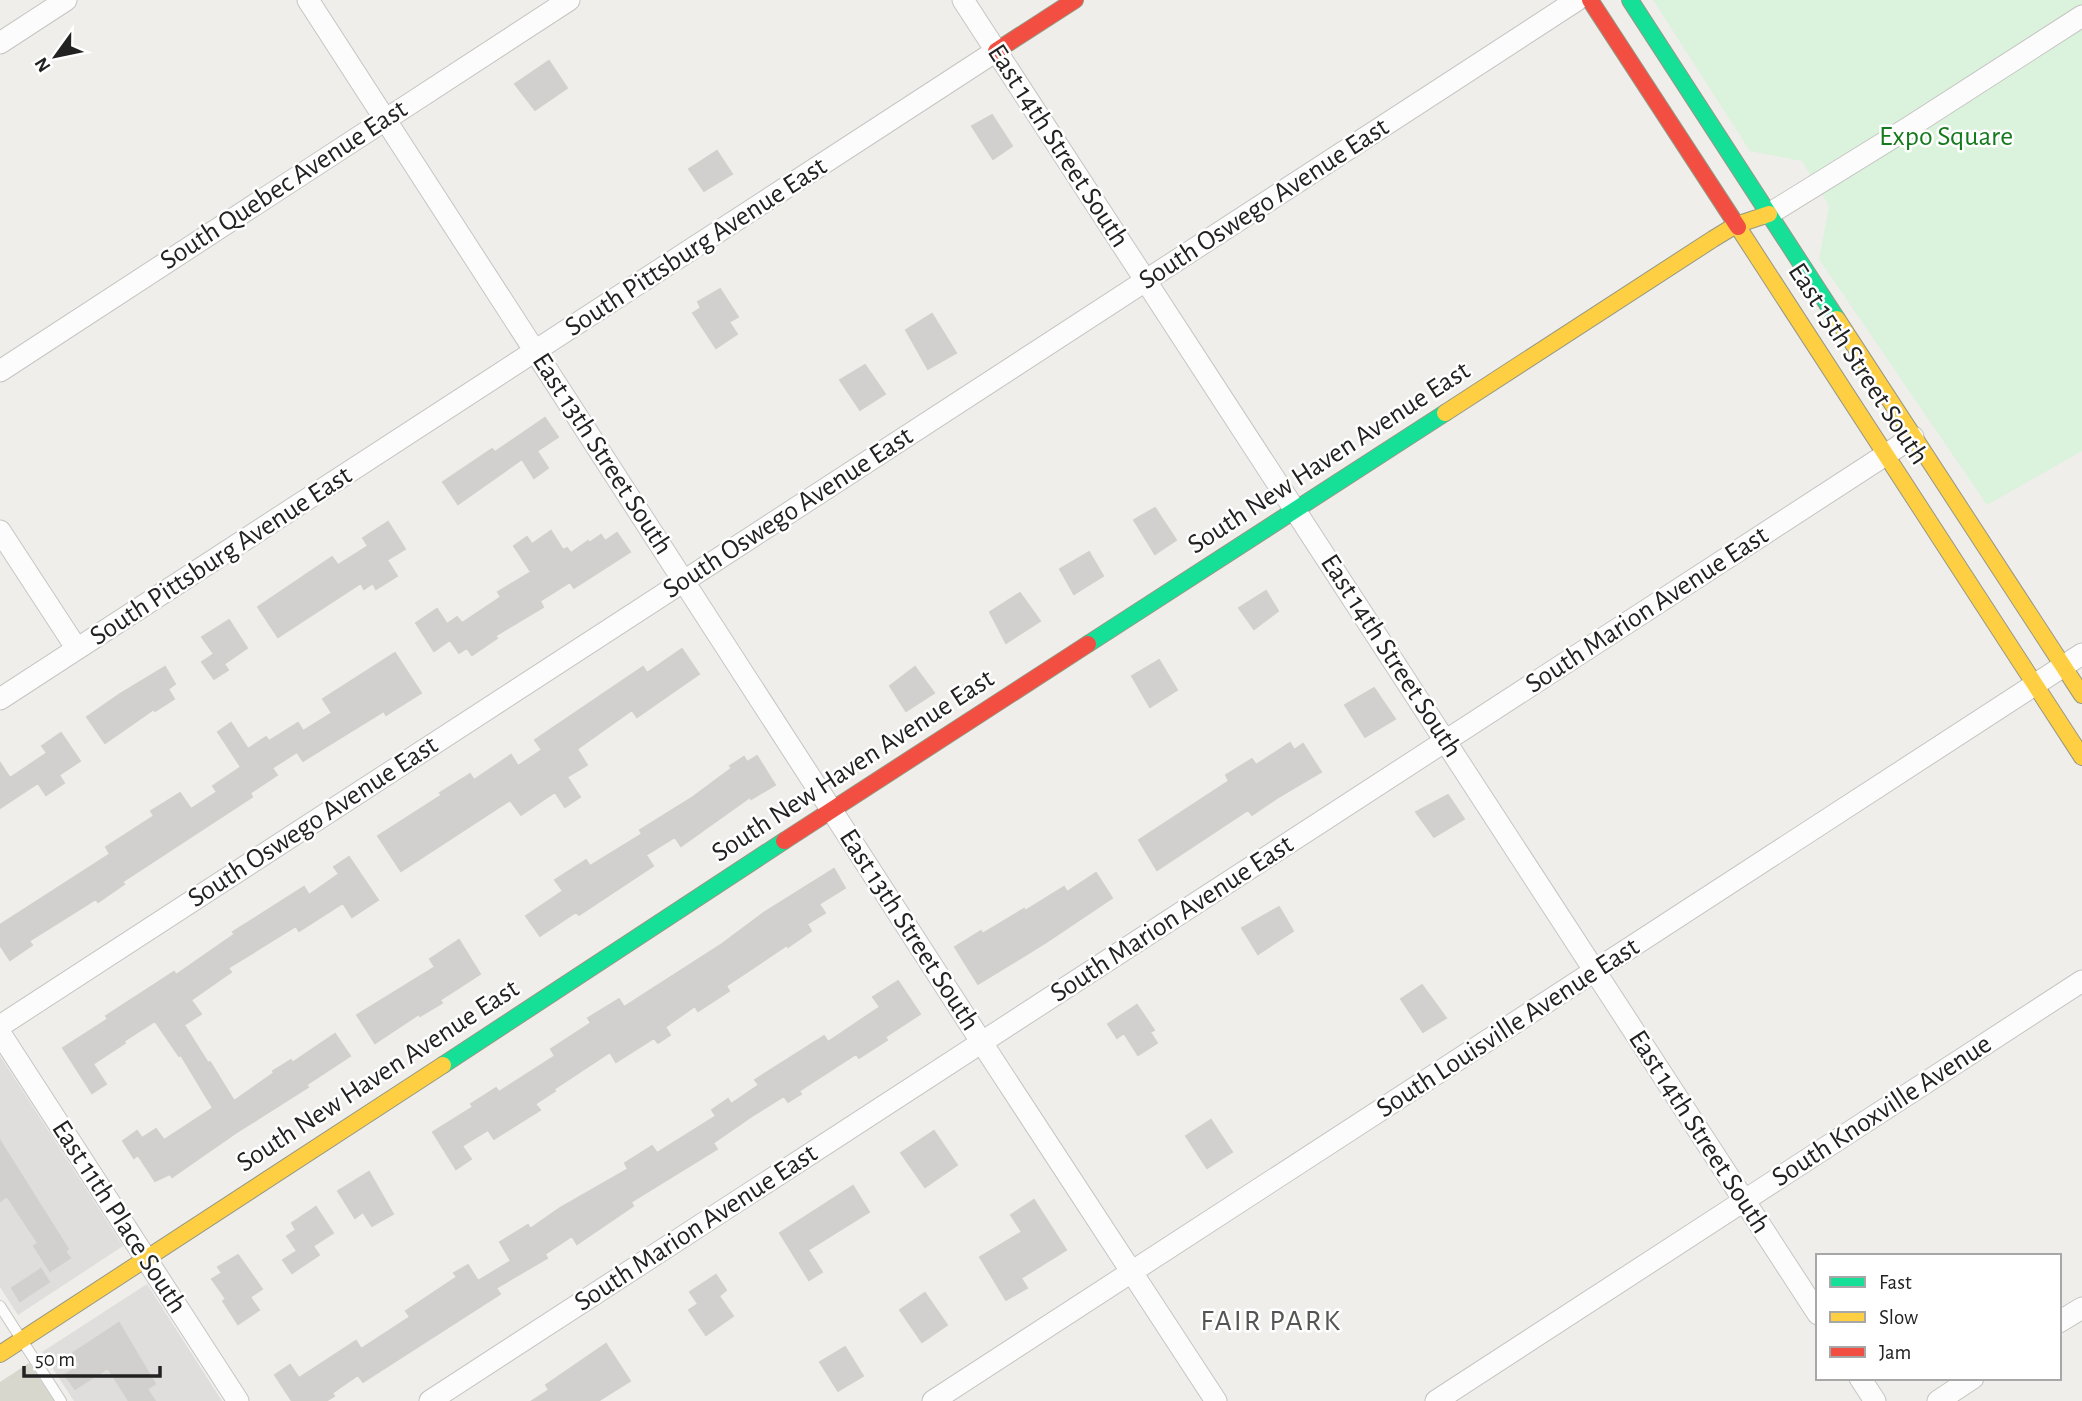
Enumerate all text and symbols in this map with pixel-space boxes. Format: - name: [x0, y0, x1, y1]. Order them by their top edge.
- north arrow: [21, 21, 91, 91]
- street label: East 14th Street South: [982, 40, 1134, 252]
- text: N: [31, 54, 55, 75]
- street label: South Quebec Avenue East: [156, 95, 412, 275]
- street label: South Oswego Avenue East: [1134, 113, 1394, 295]
- park label: Expo Square: [1879, 123, 2013, 151]
- street label: South Pittsburg Avenue East: [560, 152, 832, 342]
- street label: East 15th Street South: [1783, 258, 1933, 470]
- street label: East 13th Street South: [527, 348, 677, 560]
- street label: South New Haven Avenue East: [1183, 356, 1475, 560]
- street label: South Oswego Avenue East: [658, 422, 918, 604]
- street label: South Pittsburg Avenue East: [85, 461, 357, 651]
- street label: South Marion Avenue East: [1521, 521, 1773, 699]
- street label: East 14th Street South: [1315, 550, 1467, 762]
- street label: South New Haven Avenue East: [707, 664, 999, 868]
- street label: South Oswego Avenue East: [183, 731, 443, 913]
- street label: East 13th Street South: [834, 824, 984, 1036]
- street label: South Marion Avenue East: [1046, 830, 1298, 1008]
- street label: South Louisville Avenue East: [1372, 933, 1644, 1123]
- street label: South New Haven Avenue East: [232, 974, 524, 1178]
- street label: East 14th Street South: [1623, 1026, 1775, 1238]
- street label: South Knoxville Avenue: [1767, 1030, 1997, 1192]
- street label: East 11th Place South: [46, 1115, 192, 1319]
- street label: South Marion Avenue East: [570, 1139, 822, 1317]
- legend: [1816, 1254, 2061, 1380]
- text: Fast: [1879, 1272, 1912, 1293]
- district label: FAIR PARK: [1200, 1306, 1342, 1336]
- text: Slow: [1879, 1307, 1918, 1328]
- scale bar: [24, 1334, 161, 1378]
- text: Jam: [1879, 1342, 1911, 1363]
- text: 50 m: [35, 1349, 75, 1370]

